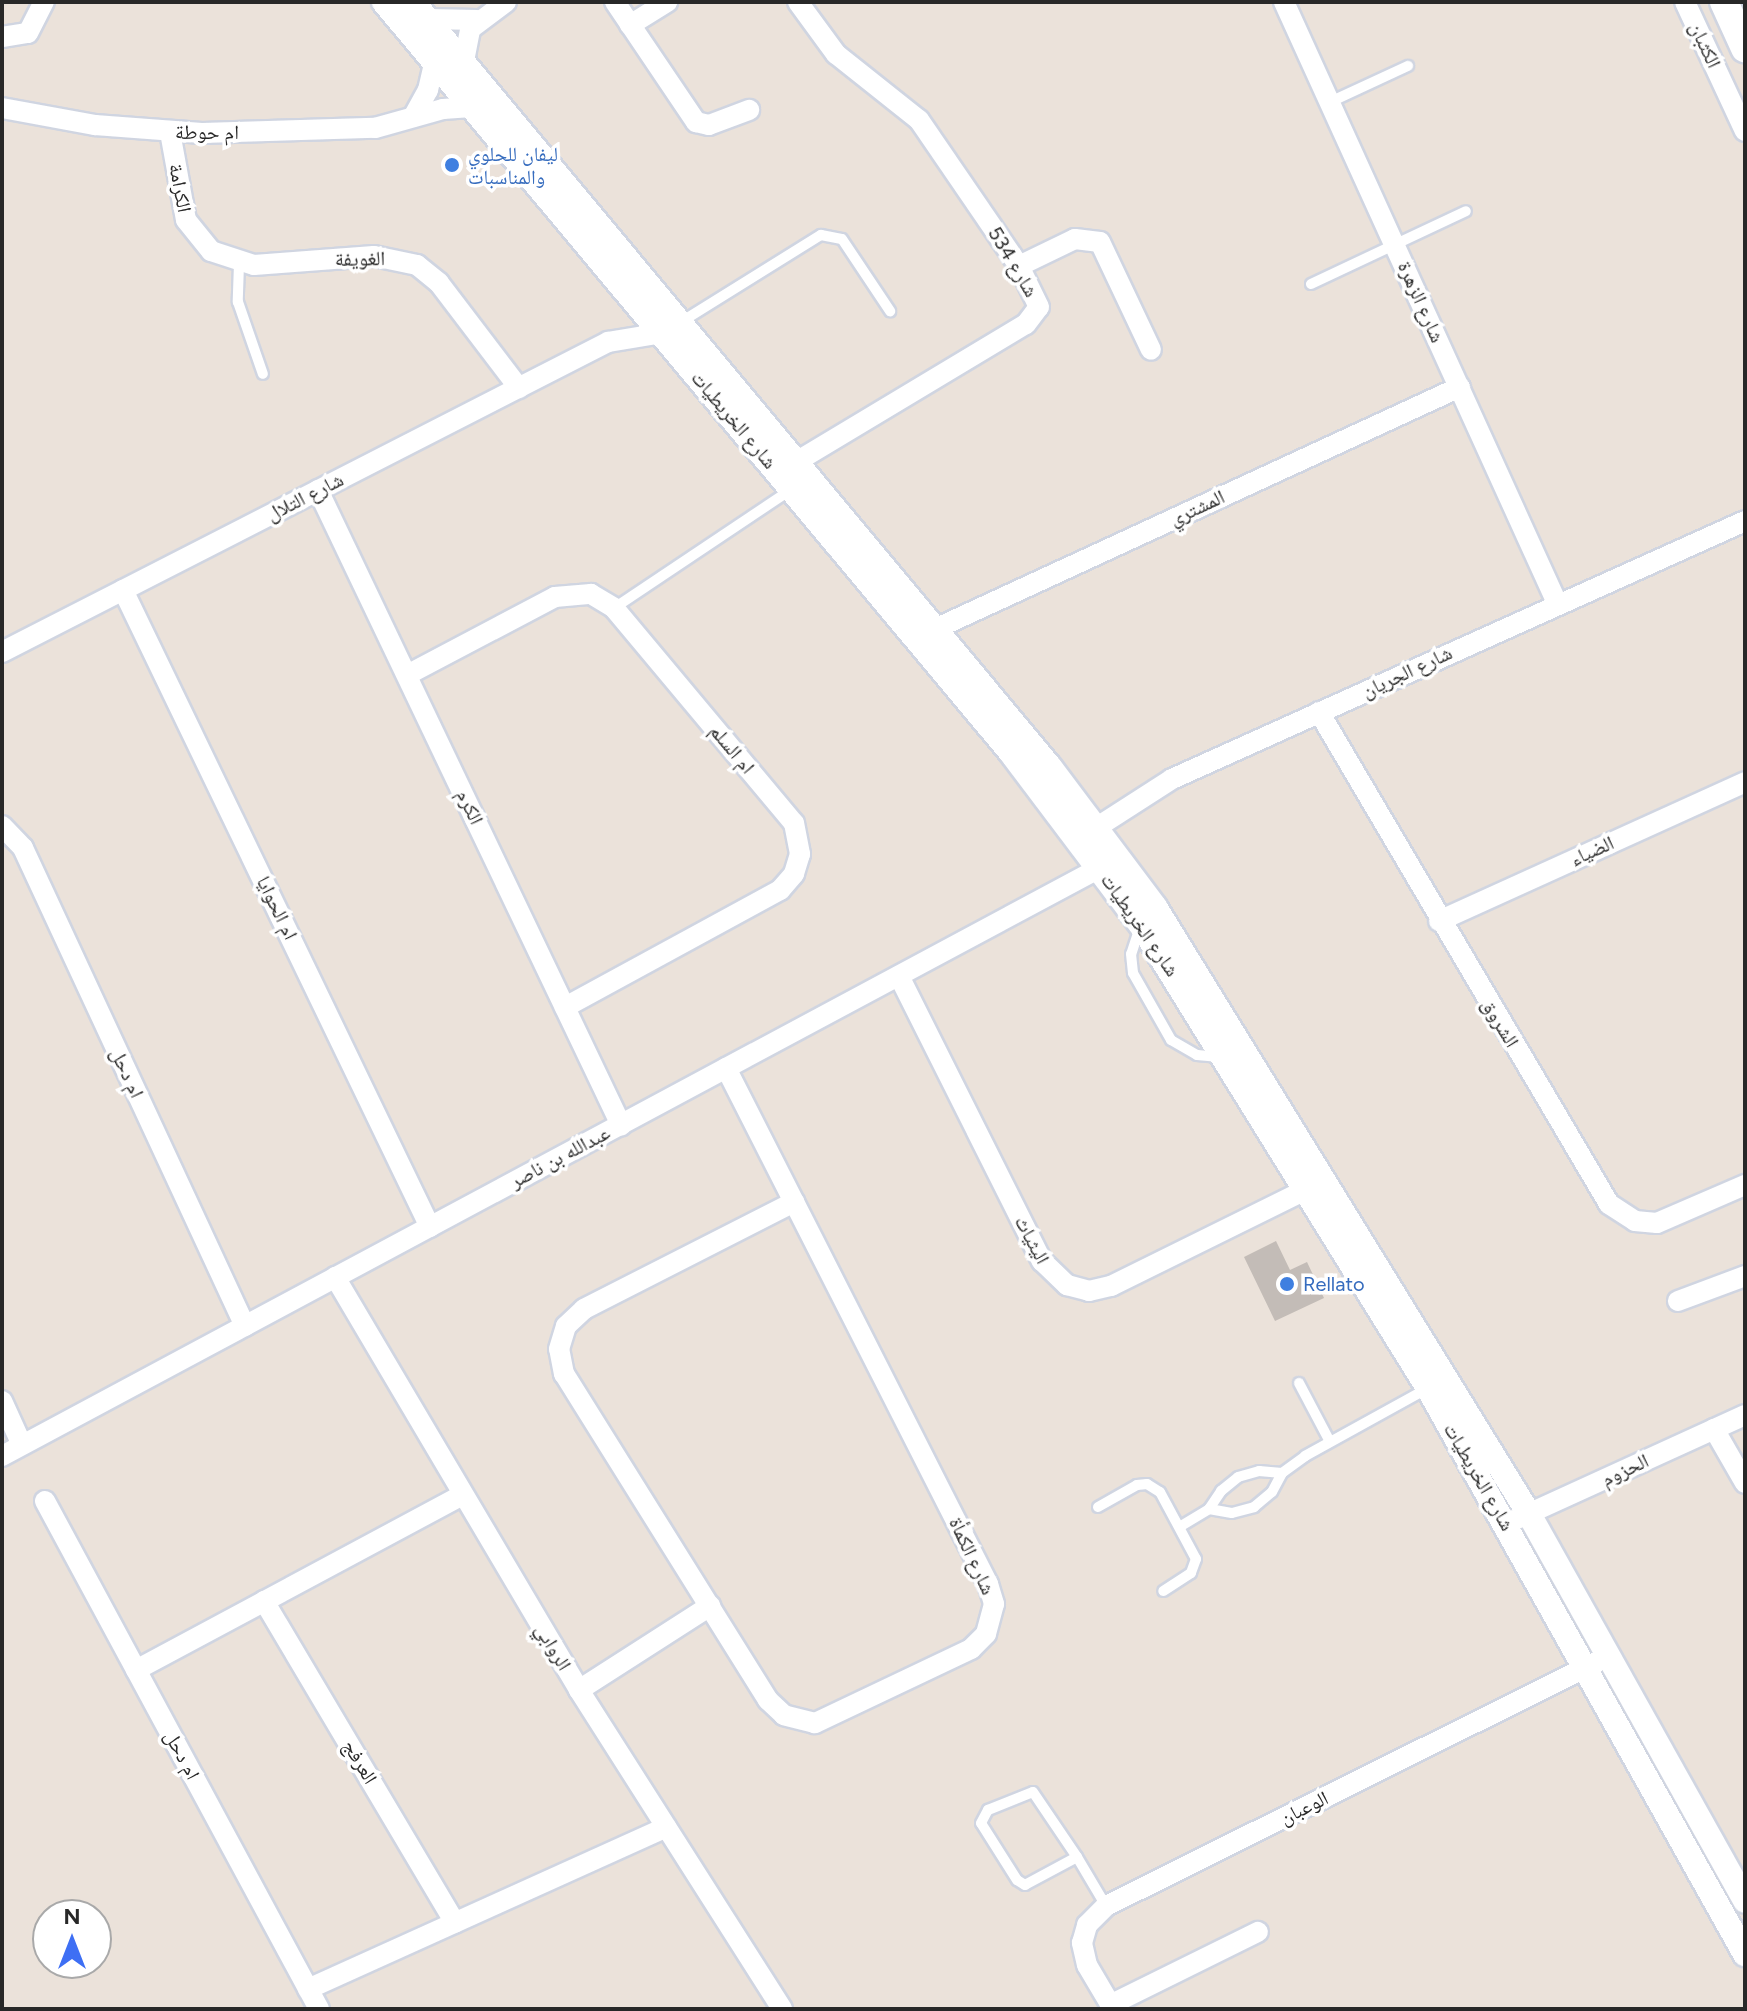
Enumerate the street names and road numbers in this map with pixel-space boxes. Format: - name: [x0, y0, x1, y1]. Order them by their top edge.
- street label: الكثبان: [1684, 18, 1726, 72]
- street label: ام حوطة: [175, 120, 239, 144]
- street label: الكرامة: [164, 162, 196, 214]
- street label: شارع 534: [983, 222, 1043, 302]
- street label: الغويفة: [335, 247, 385, 271]
- street label: شارع الزهرة: [1392, 258, 1450, 346]
- street label: شارع الخريطيات: [686, 366, 782, 474]
- street label: شارع التلال: [262, 467, 348, 527]
- street label: المشتري: [1166, 485, 1228, 531]
- street label: شارع الجريان: [1358, 641, 1456, 703]
- street label: ام السلم: [704, 719, 760, 779]
- street label: الكرم: [452, 786, 488, 828]
- street label: الضياء: [1566, 831, 1618, 871]
- street label: شارع الخريطيات: [1096, 869, 1184, 981]
- street label: ام الحوايا: [251, 872, 303, 944]
- street label: الشروق: [1476, 994, 1524, 1052]
- street label: ام دحل: [105, 1044, 149, 1102]
- street label: عبدالله بن ناصر: [506, 1121, 614, 1193]
- street label: اليثياث: [1009, 1212, 1055, 1268]
- street label: شارع الخريطيات: [1438, 1419, 1520, 1535]
- street label: الحزوم: [1597, 1449, 1653, 1491]
- street label: شارع الكمأة: [944, 1513, 1000, 1599]
- street label: الروابي: [530, 1619, 576, 1675]
- street label: ام دحل: [159, 1726, 205, 1784]
- street label: العرفج: [338, 1736, 382, 1788]
- street label: الوعبان: [1276, 1786, 1332, 1830]

